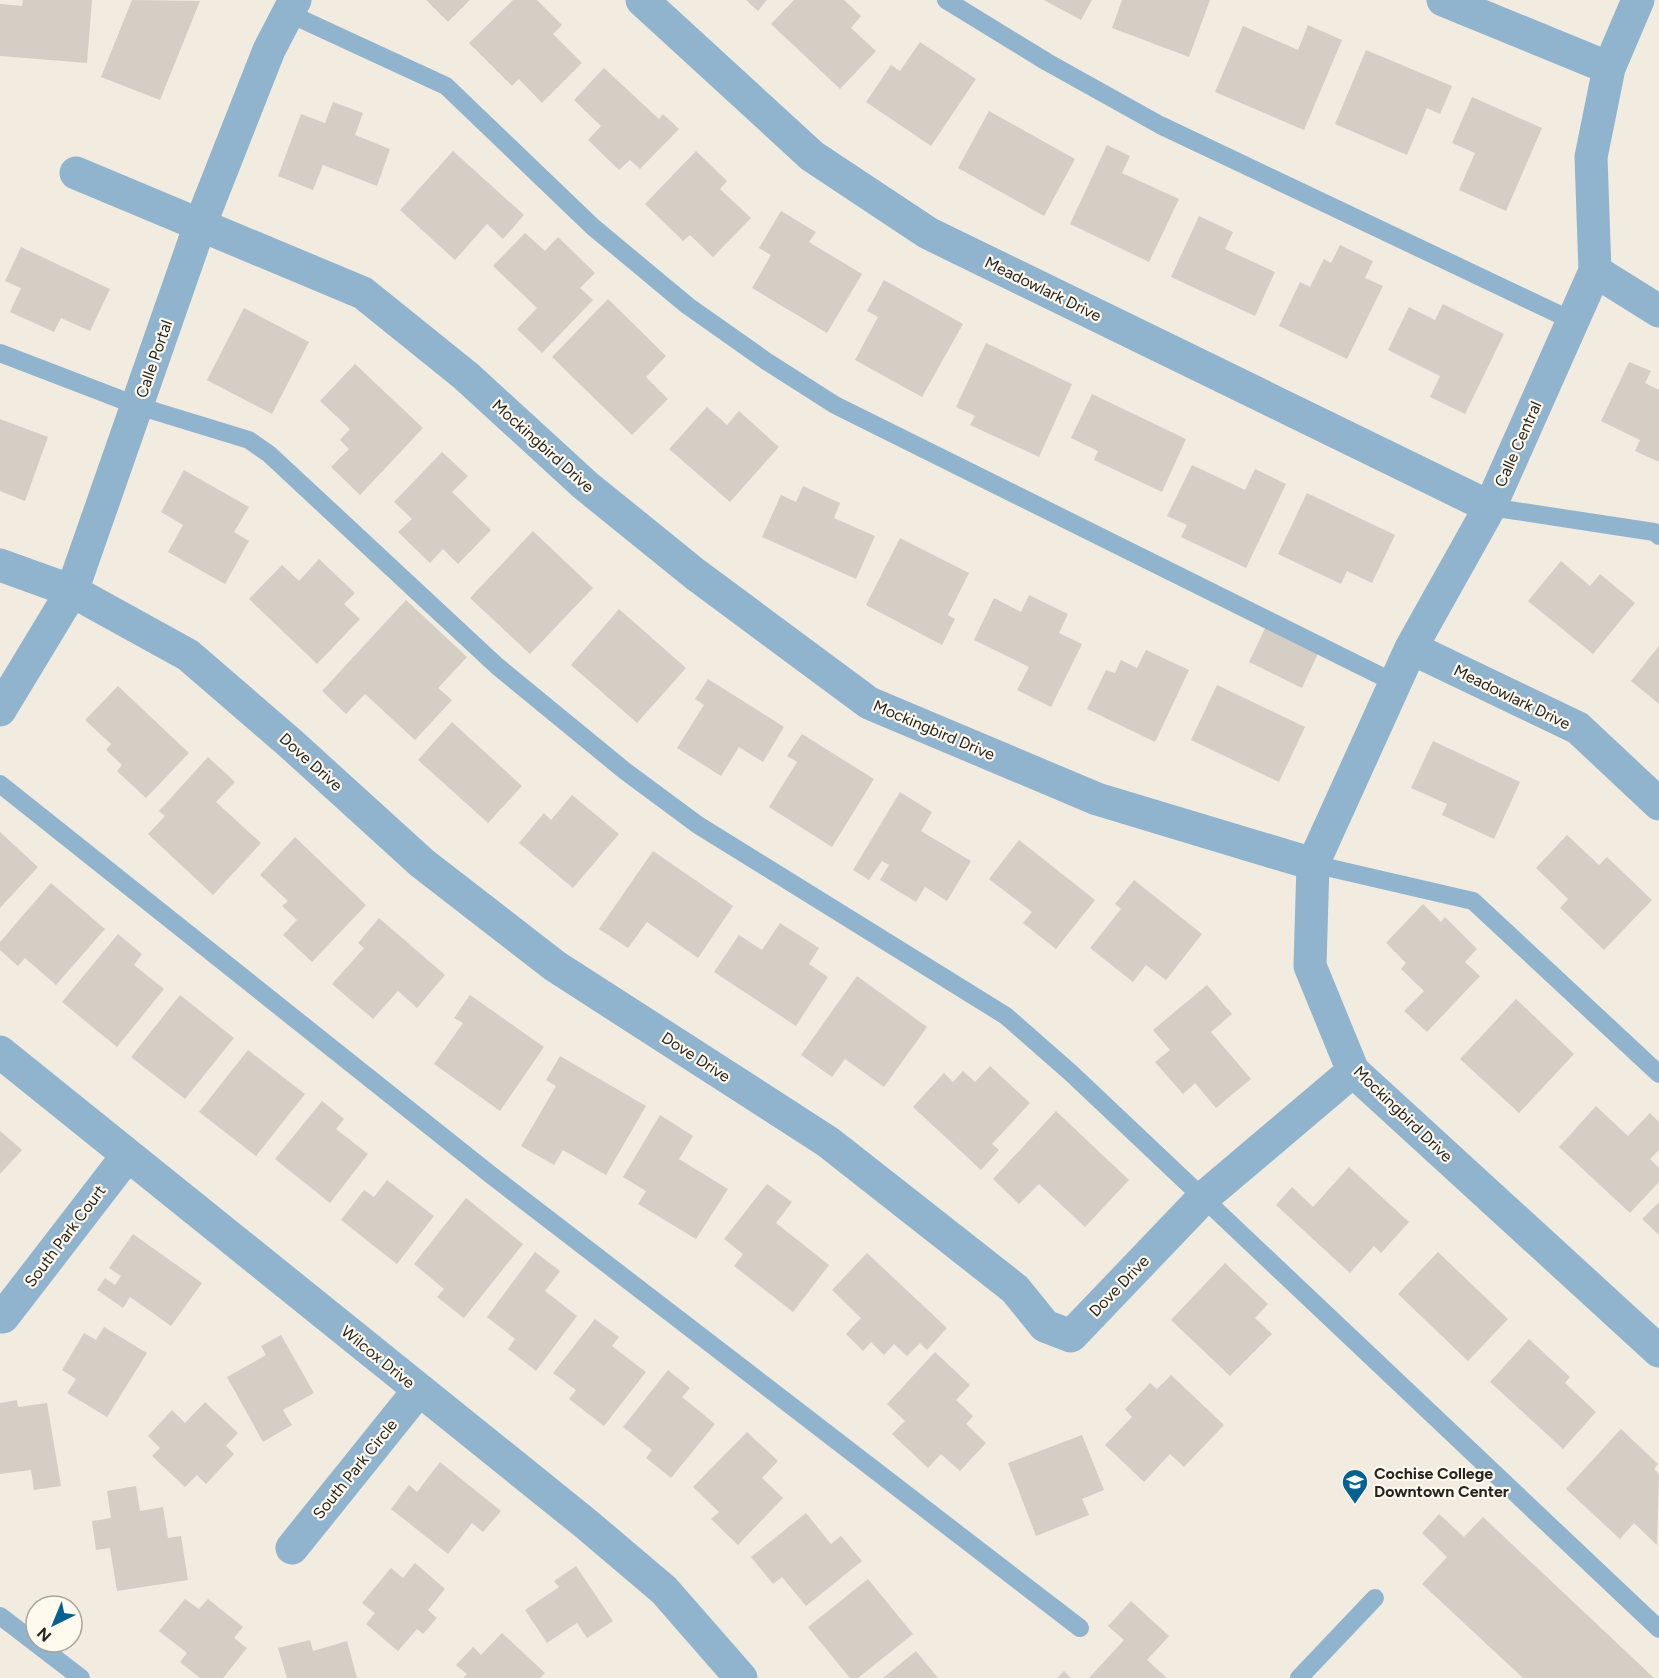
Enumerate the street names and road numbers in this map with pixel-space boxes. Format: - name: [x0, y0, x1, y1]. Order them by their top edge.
- street label: Meadowlark Drive: [982, 253, 1105, 326]
- street label: Calle Portal: [132, 318, 176, 400]
- street label: Mockingbird Drive: [488, 395, 598, 497]
- street label: Calle Central: [1491, 398, 1545, 490]
- street label: Meadowlark Drive: [1451, 661, 1574, 734]
- street label: Mockingbird Drive: [870, 696, 998, 764]
- street label: Dove Drive: [276, 729, 346, 795]
- street label: Dove Drive: [658, 1028, 734, 1086]
- street label: Mockingbird Drive: [1350, 1062, 1457, 1166]
- street label: South Park Court: [21, 1181, 109, 1291]
- street label: Dove Drive: [1085, 1251, 1153, 1321]
- street label: Wilcox Drive: [337, 1322, 419, 1393]
- street label: South Park Circle: [309, 1415, 401, 1523]

